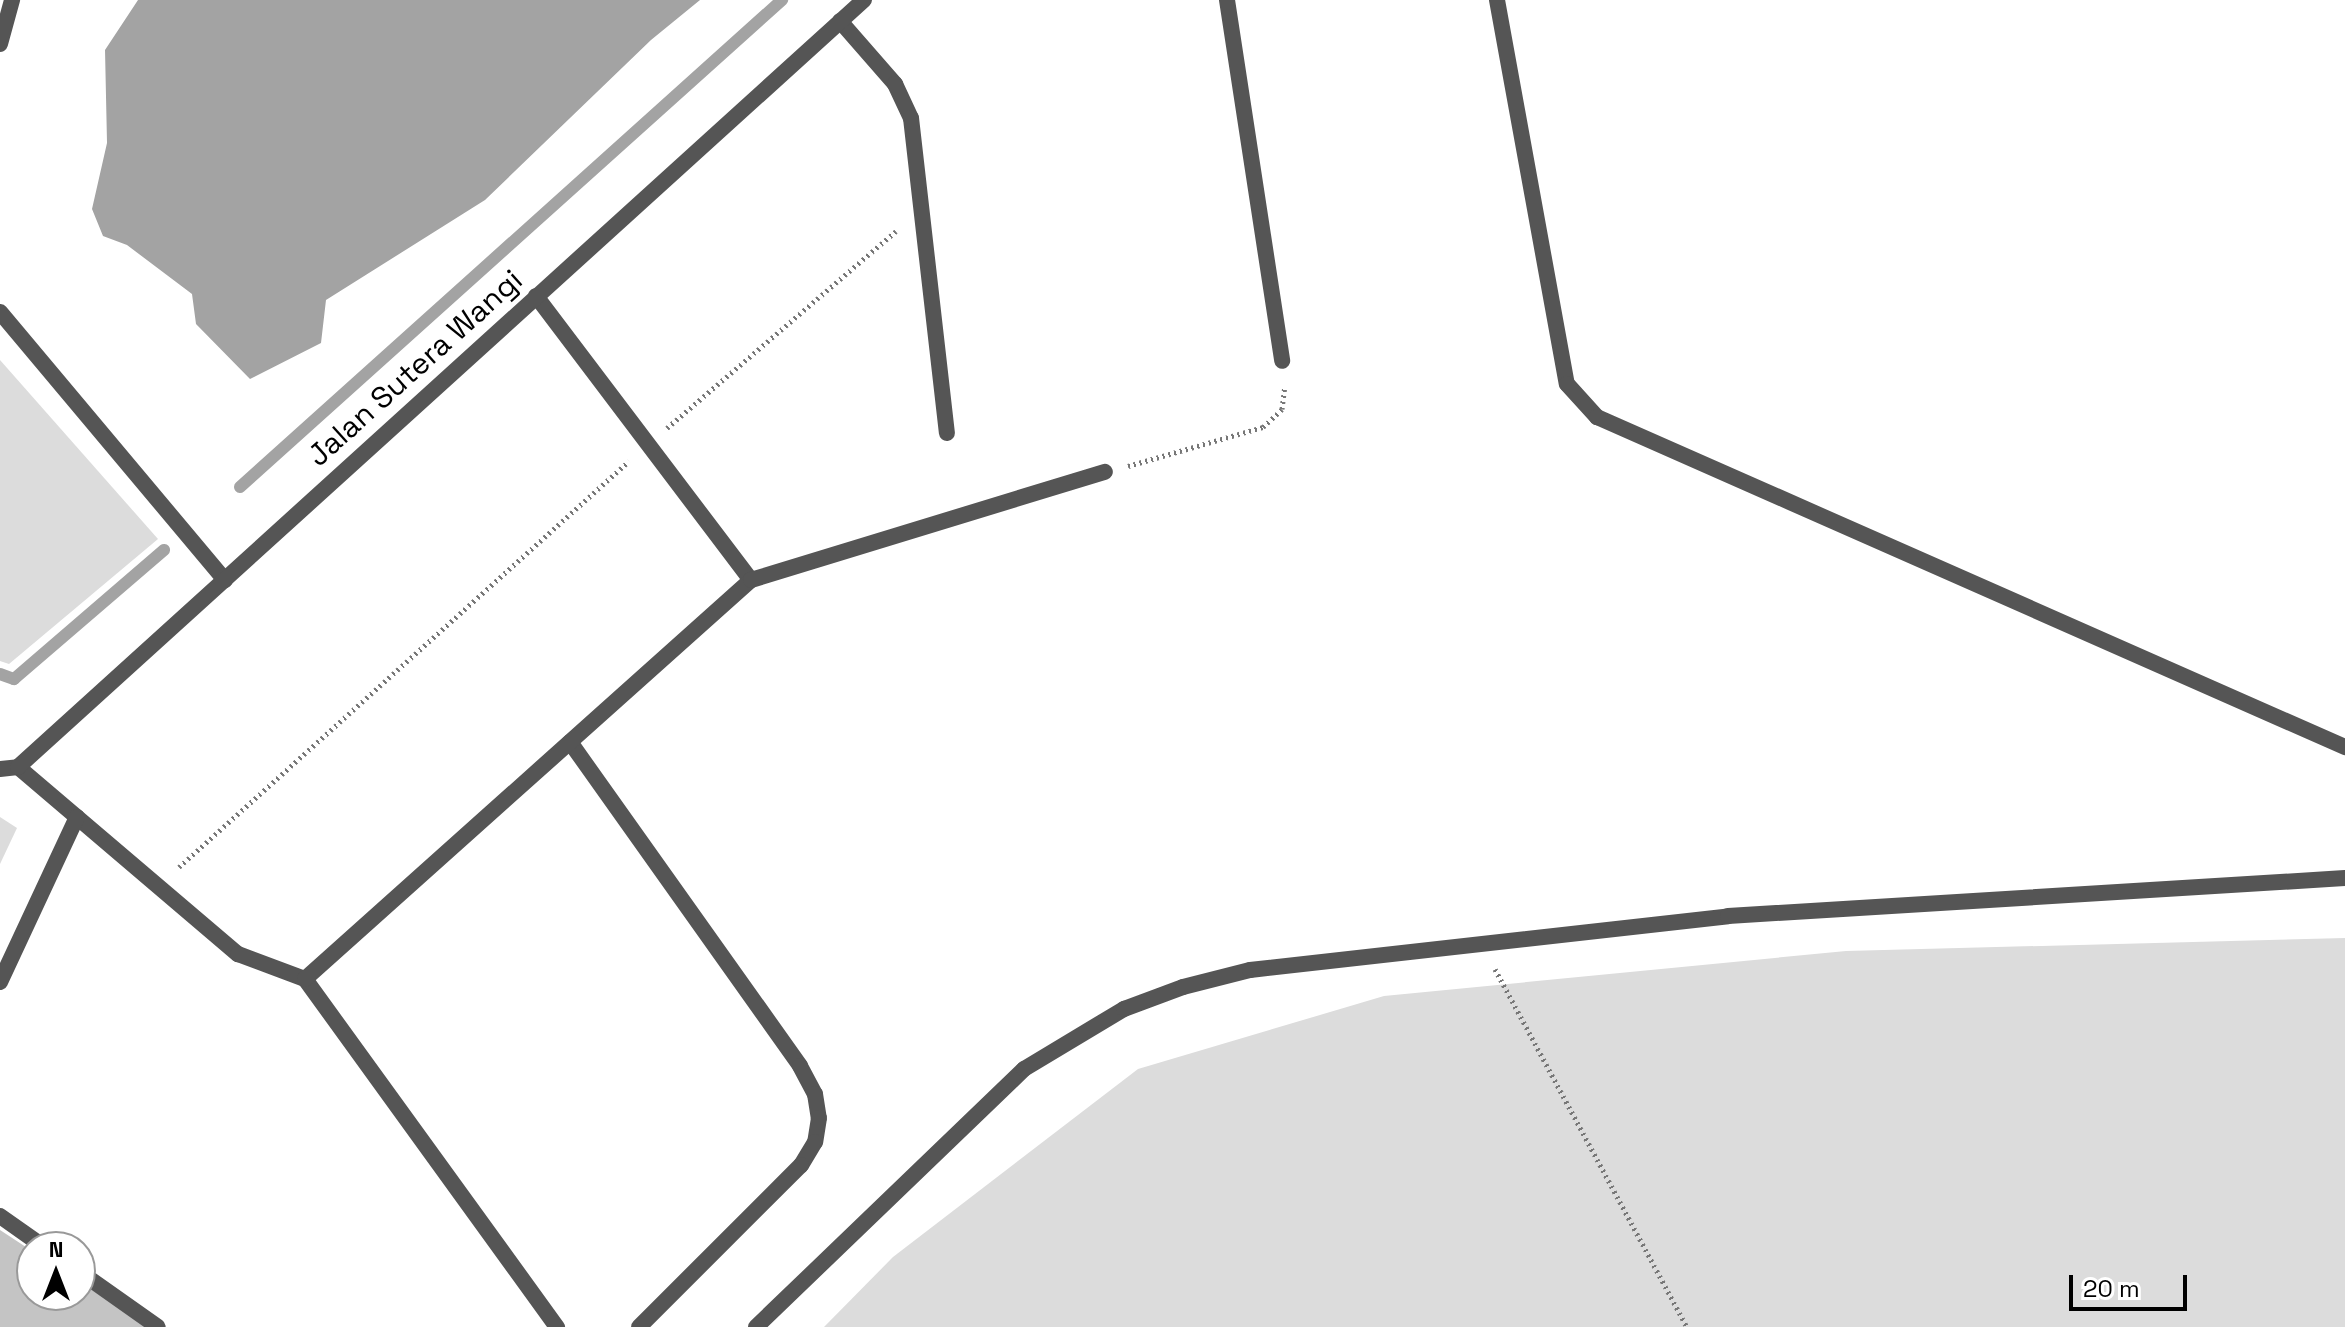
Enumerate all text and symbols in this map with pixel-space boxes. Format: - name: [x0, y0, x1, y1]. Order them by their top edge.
- street label: Jalan Sutera Wangi: [300, 262, 530, 474]
- north arrow: [16, 1231, 96, 1311]
- text: N: [49, 1235, 63, 1263]
- scale bar: [2073, 1259, 2191, 1309]
- text: 20 m: [2083, 1273, 2140, 1304]

